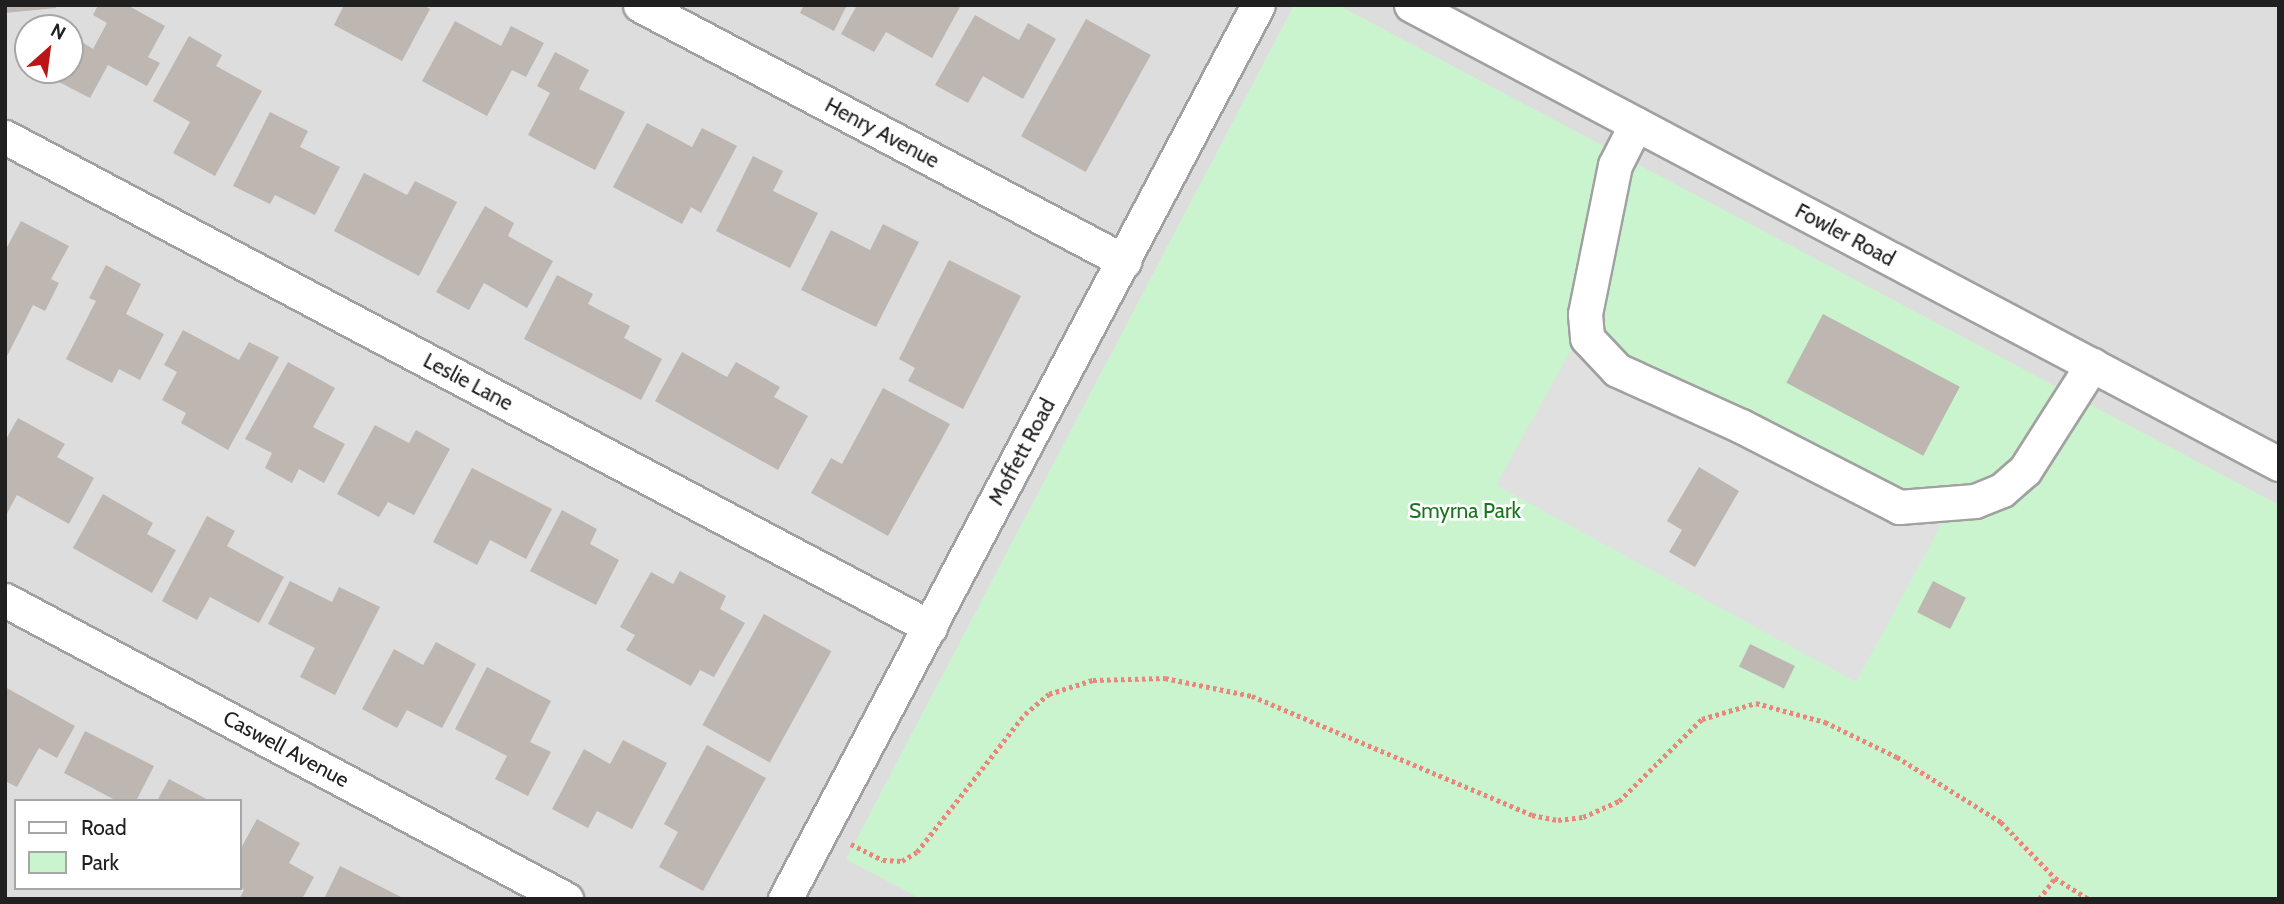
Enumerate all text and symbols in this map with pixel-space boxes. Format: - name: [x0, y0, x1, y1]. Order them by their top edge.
- north arrow: [14, 14, 84, 84]
- text: N: [47, 18, 69, 45]
- street label: Henry Avenue: [821, 92, 943, 174]
- street label: Fowler Road: [1791, 198, 1899, 272]
- street label: Leslie Lane: [419, 348, 517, 416]
- street label: Moffett Road: [983, 394, 1061, 510]
- park label: Smyrna Park: [1409, 498, 1521, 524]
- street label: Caswell Avenue: [219, 705, 353, 793]
- legend: [14, 799, 242, 890]
- text: Road: [81, 815, 127, 840]
- text: Park: [81, 850, 119, 875]

